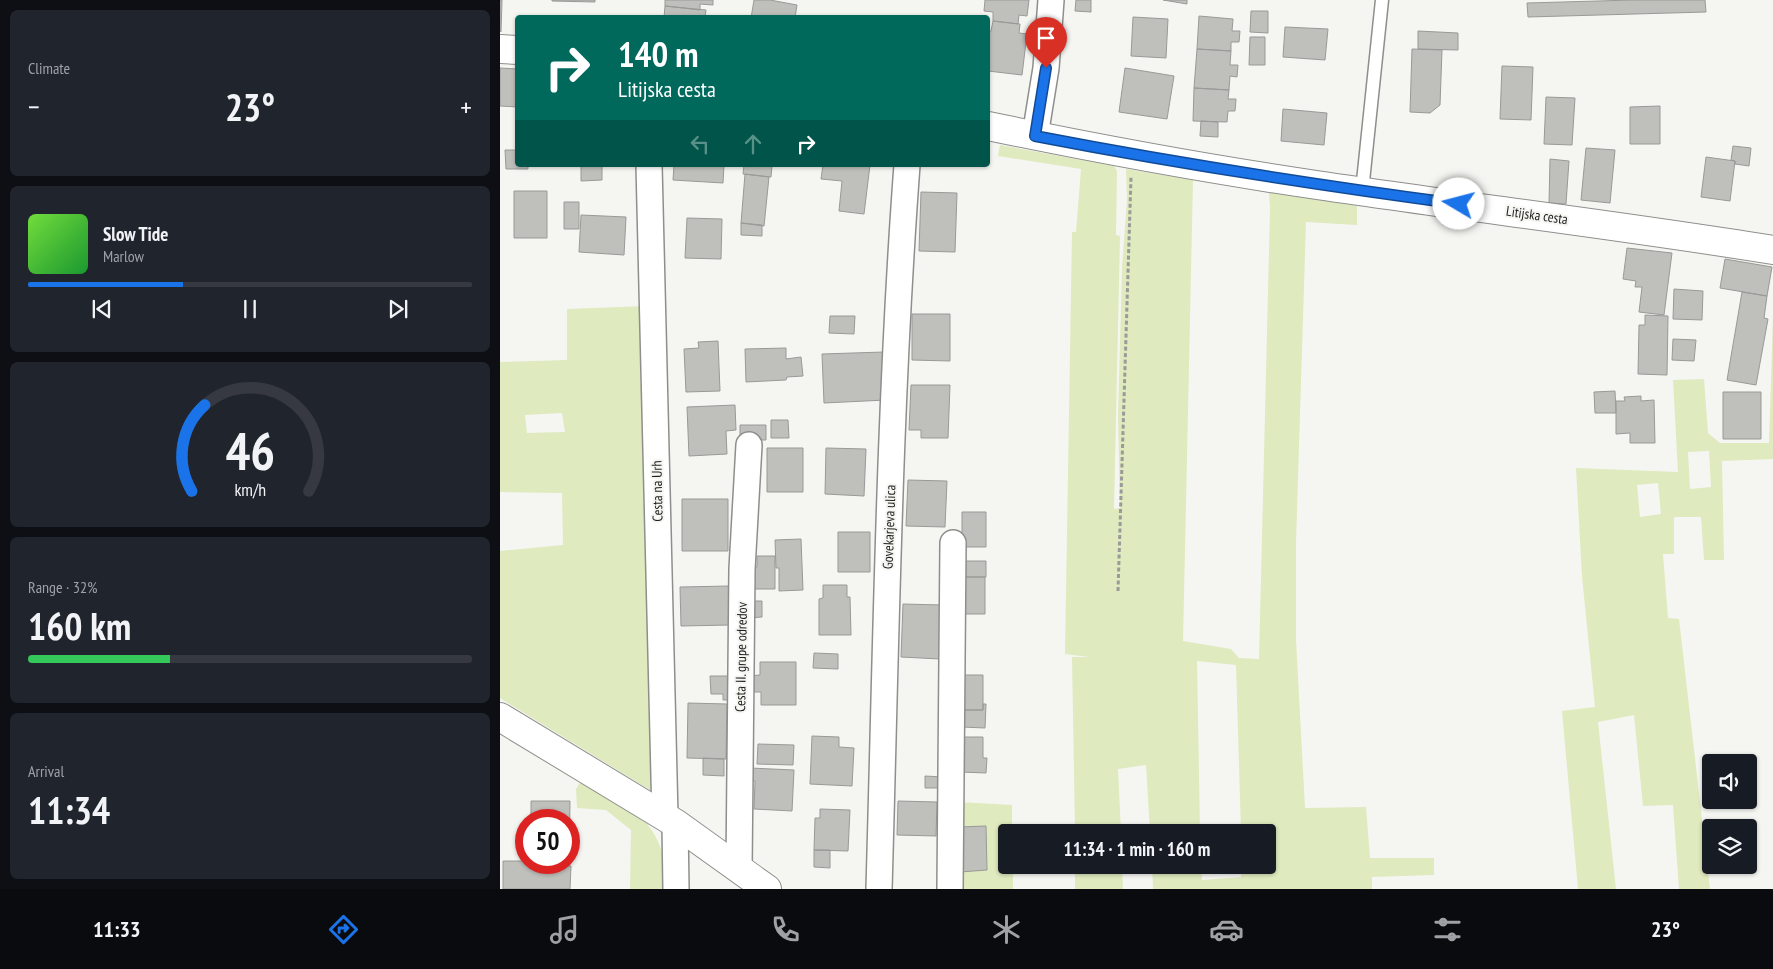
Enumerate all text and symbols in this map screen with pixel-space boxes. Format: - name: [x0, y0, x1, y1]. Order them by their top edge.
- pin: [1025, 17, 1067, 68]
- icon: arrive: [1032, 24, 1060, 52]
- text: 140 m: [618, 31, 699, 77]
- icon: right: [535, 35, 600, 100]
- text: Climate: [28, 58, 70, 78]
- text: Litijska cesta: [618, 75, 716, 103]
- text: 23°: [225, 82, 275, 131]
- text: −: [28, 88, 40, 125]
- text: +: [460, 88, 472, 125]
- icon: left: [686, 130, 714, 158]
- icon: ahead: [739, 130, 767, 158]
- icon: right: [792, 130, 820, 158]
- position arrow: [1432, 177, 1484, 229]
- street label: Litijska cesta: [1505, 202, 1569, 228]
- text: Slow Tide: [103, 222, 168, 246]
- text: Marlow: [103, 246, 144, 266]
- icon: previous: [88, 295, 116, 323]
- icon: pause: [236, 295, 264, 323]
- icon: next: [384, 295, 412, 323]
- text: 46: [225, 417, 275, 484]
- street label: Cesta na Urh: [647, 460, 667, 522]
- text: km/h: [234, 478, 266, 501]
- street label: Govekarjeva ulica: [879, 485, 899, 569]
- text: Range · 32%: [28, 577, 97, 597]
- text: 160 km: [28, 601, 131, 650]
- street label: Cesta II. grupe odredov: [731, 601, 751, 712]
- map controls: [1702, 754, 1757, 874]
- button: sound: [1702, 754, 1757, 809]
- text: Arrival: [28, 761, 64, 781]
- text: 11:34: [28, 785, 110, 834]
- speed limit sign: 50: [515, 809, 580, 874]
- button: layers: [1702, 819, 1757, 874]
- text: 11:34 · 1 min · 160 m: [1064, 837, 1210, 861]
- icon: directions: [326, 912, 361, 947]
- icon: music: [547, 912, 582, 947]
- icon: phone: [768, 912, 803, 947]
- icon: climate: [989, 912, 1024, 947]
- icon: car: [1209, 912, 1244, 947]
- icon: filters: [1430, 912, 1465, 947]
- text: 11:33: [93, 915, 140, 943]
- text: 23°: [1651, 915, 1680, 943]

